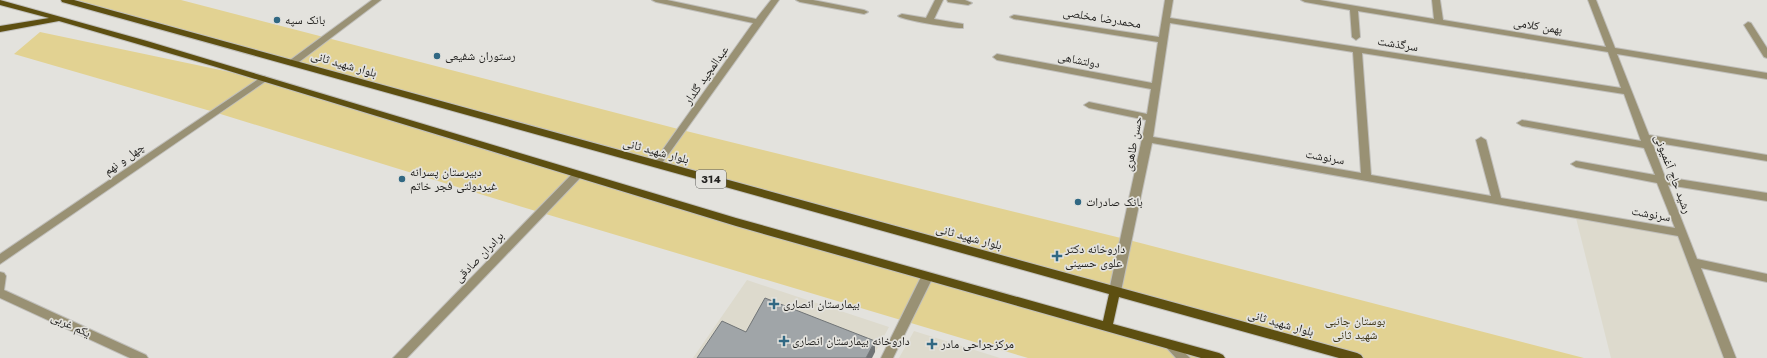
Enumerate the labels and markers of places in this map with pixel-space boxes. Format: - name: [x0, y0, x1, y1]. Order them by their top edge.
- place label: بانک سپه: [285, 11, 325, 29]
- marker: بانک سپه: [272, 15, 282, 25]
- place label: رستوران شفیعی: [445, 47, 516, 65]
- marker: رستوران شفیعی: [432, 51, 442, 61]
- place label: دبیرستان پسرانه غیردولتی فجر خاتم: [410, 163, 497, 195]
- marker: دبیرستان پسرانه غیردولتی فجر خاتم: [397, 174, 407, 184]
- place label: بانک صادرات: [1086, 193, 1143, 211]
- marker: بانک صادرات: [1073, 197, 1083, 207]
- place label: داروخانه دکتر علوی حسینی: [1064, 240, 1125, 272]
- marker: داروخانه دکتر علوی حسینی: [1052, 251, 1062, 261]
- place label: بیمارستان انصاری: [783, 295, 860, 313]
- marker: بیمارستان انصاری: [768, 298, 780, 310]
- place label: داروخانه بیمارستان انصاری: [792, 332, 910, 350]
- place label: مرکزجراحی مادر: [940, 335, 1014, 353]
- marker: داروخانه بیمارستان انصاری: [779, 336, 789, 346]
- marker: مرکزجراحی مادر: [926, 338, 938, 350]

